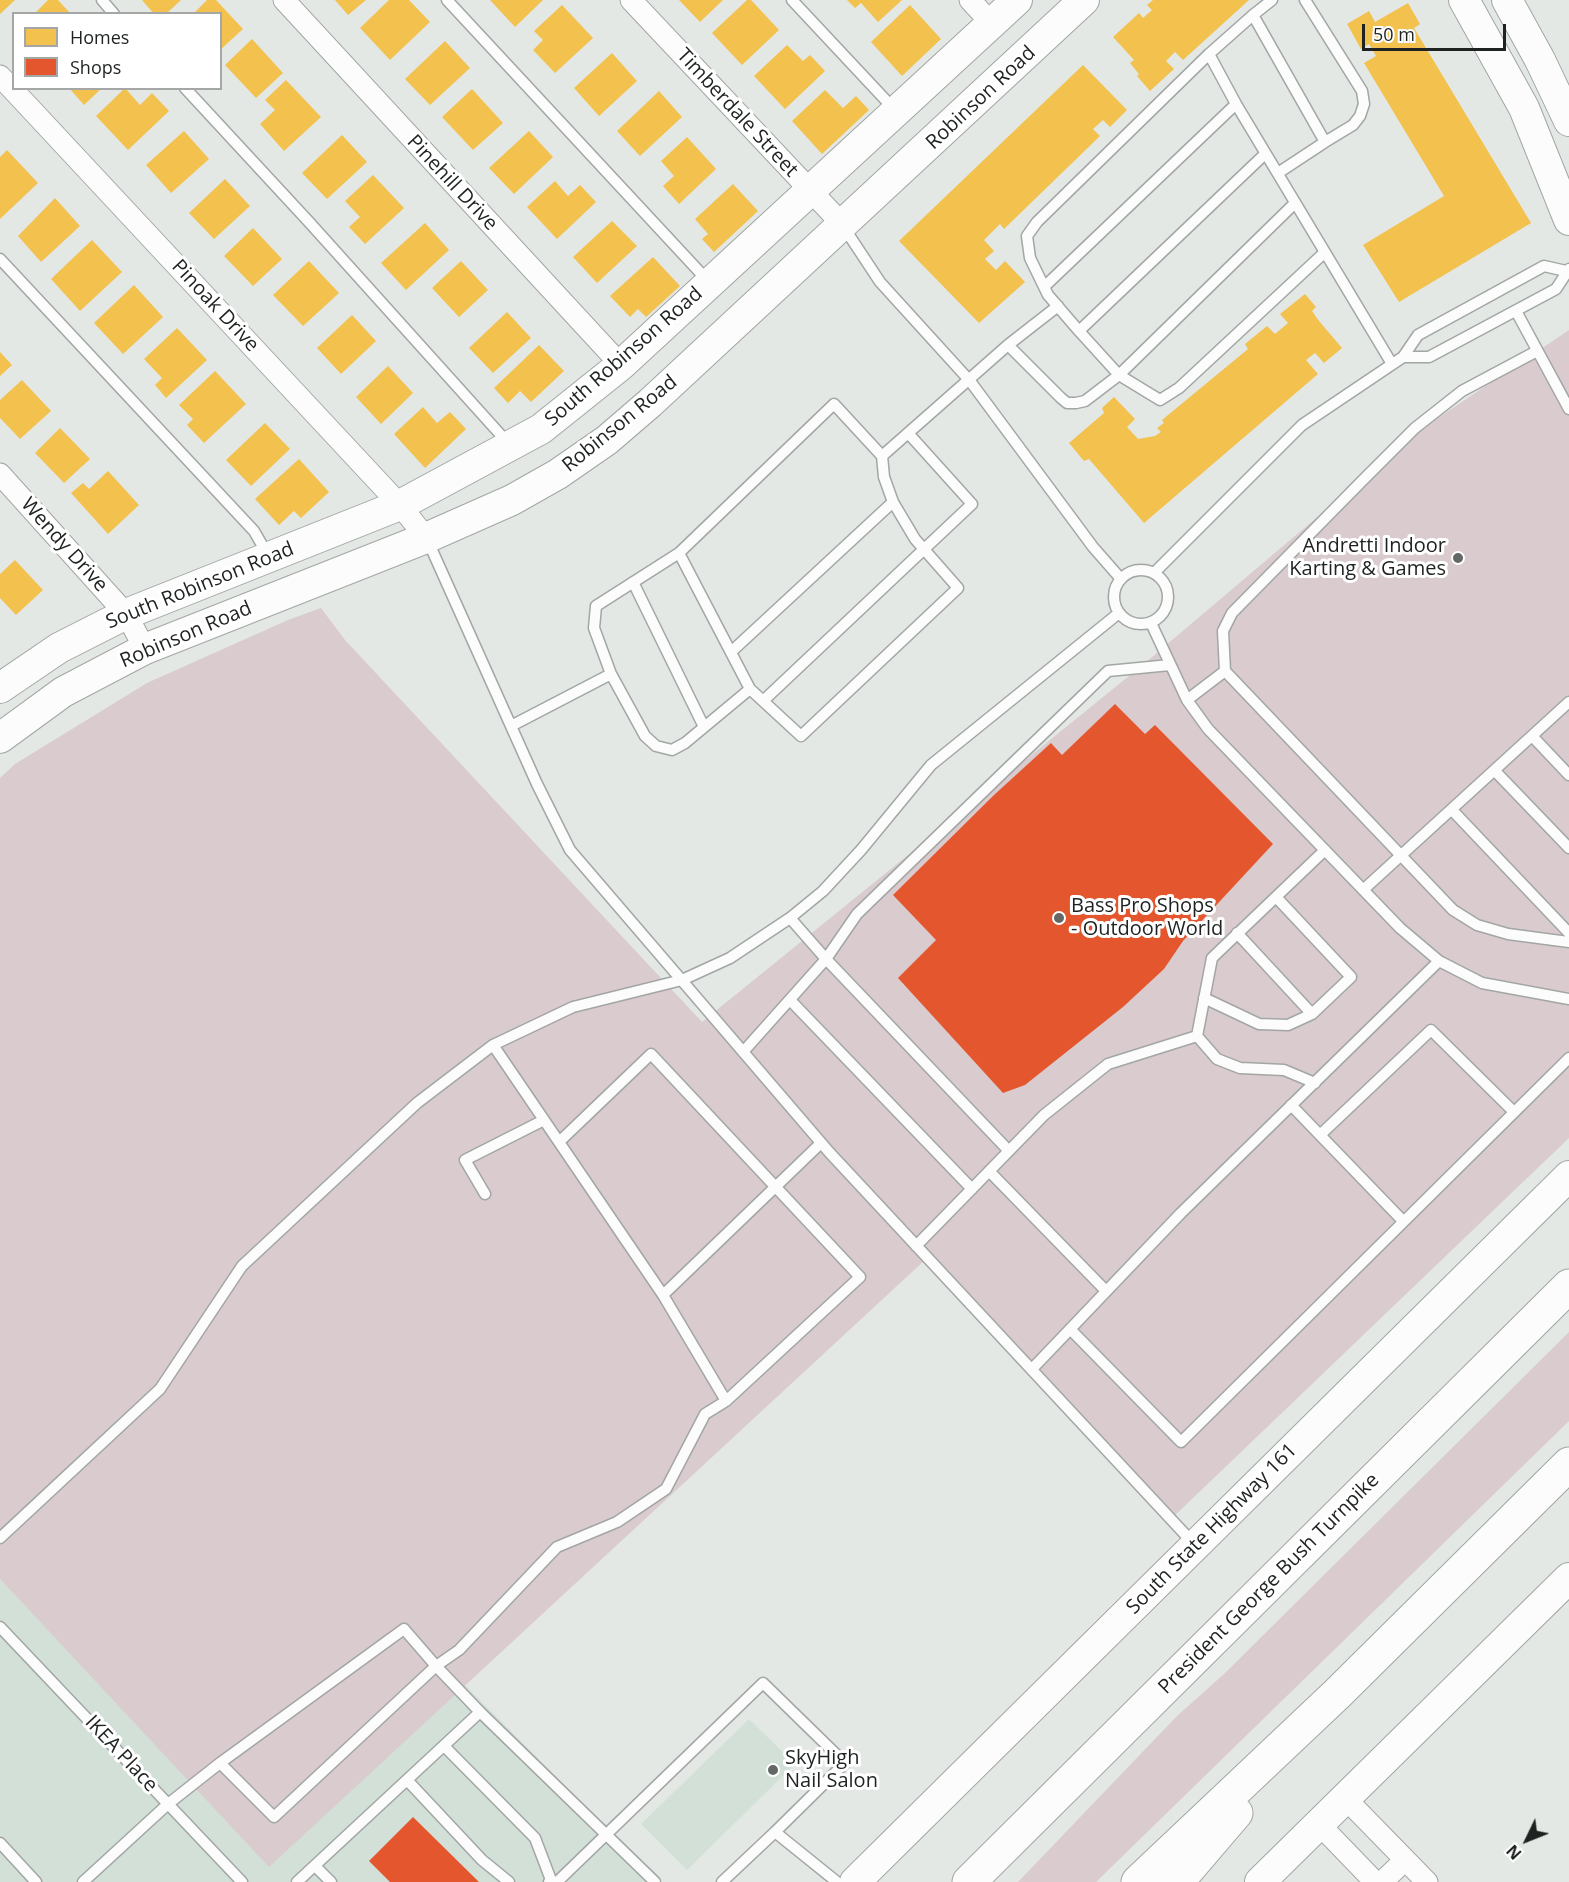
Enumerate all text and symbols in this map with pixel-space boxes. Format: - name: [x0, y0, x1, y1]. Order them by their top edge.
- legend: [12, 12, 222, 90]
- scale bar: [1365, 12, 1509, 50]
- text: 50 m: [1373, 22, 1415, 46]
- text: Homes: [70, 25, 129, 49]
- street label: Robinson Road: [921, 41, 1041, 155]
- street label: Timberdale Street: [671, 44, 803, 182]
- text: Shops: [70, 55, 121, 79]
- street label: Pinehill Drive: [402, 130, 502, 236]
- street label: Pinoak Drive: [166, 255, 264, 357]
- street label: South Robinson Road: [540, 282, 708, 432]
- street label: Robinson Road: [558, 370, 682, 478]
- street label: Wendy Drive: [15, 493, 113, 597]
- place label: Andretti Indoor Karting & Games: [1289, 534, 1446, 581]
- street label: South Robinson Road: [103, 537, 297, 635]
- marker: Andretti Indoor Karting & Games: [1451, 551, 1465, 565]
- street label: Robinson Road: [117, 596, 255, 674]
- place label: Bass Pro Shops - Outdoor World: [1071, 894, 1223, 941]
- marker: Bass Pro Shops - Outdoor World: [1052, 911, 1066, 925]
- street label: South State Highway 161: [1122, 1439, 1302, 1619]
- street label: President George Bush Turnpike: [1154, 1469, 1384, 1699]
- street label: IKEA Place: [80, 1711, 162, 1797]
- place label: SkyHigh Nail Salon: [785, 1746, 878, 1793]
- marker: SkyHigh Nail Salon: [766, 1763, 780, 1777]
- north arrow: [1497, 1810, 1557, 1870]
- text: N: [1501, 1840, 1526, 1865]

